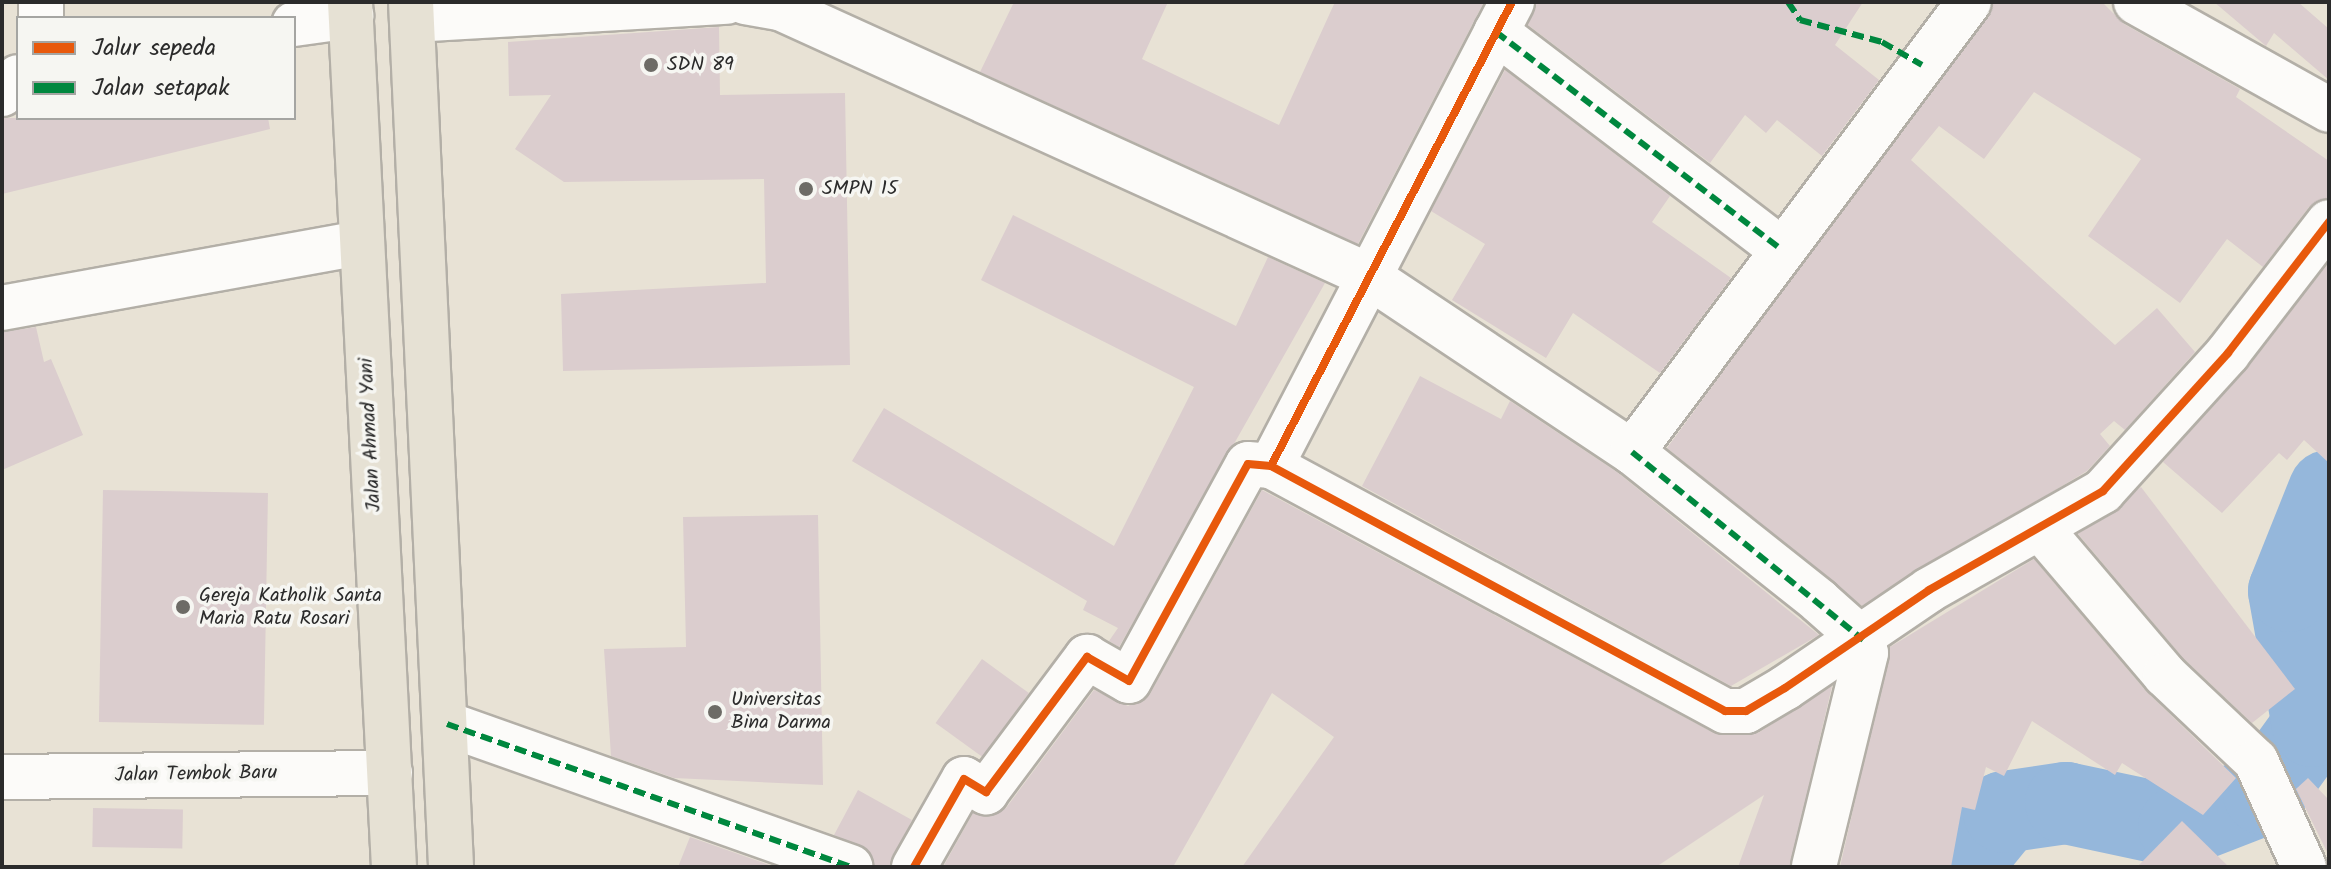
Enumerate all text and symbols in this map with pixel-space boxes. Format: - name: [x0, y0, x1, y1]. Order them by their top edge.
- legend: [16, 16, 296, 120]
- text: Jalur sepeda: [92, 29, 216, 68]
- place label: SDN 89: [667, 53, 734, 77]
- marker: SDN 89: [642, 56, 660, 74]
- text: Jalan setapak: [92, 69, 230, 108]
- place label: SMPN 15: [822, 177, 898, 201]
- marker: SMPN 15: [797, 180, 815, 198]
- street label: Jalan Ahmad Yani: [355, 357, 387, 513]
- place label: Gereja Katholik Santa Maria Ratu Rosari: [199, 584, 382, 631]
- marker: Gereja Katholik Santa Maria Ratu Rosari: [174, 598, 192, 616]
- place label: Universitas Bina Darma: [731, 688, 831, 735]
- marker: Universitas Bina Darma: [706, 703, 724, 721]
- street label: Jalan Tembok Baru: [114, 762, 278, 788]

